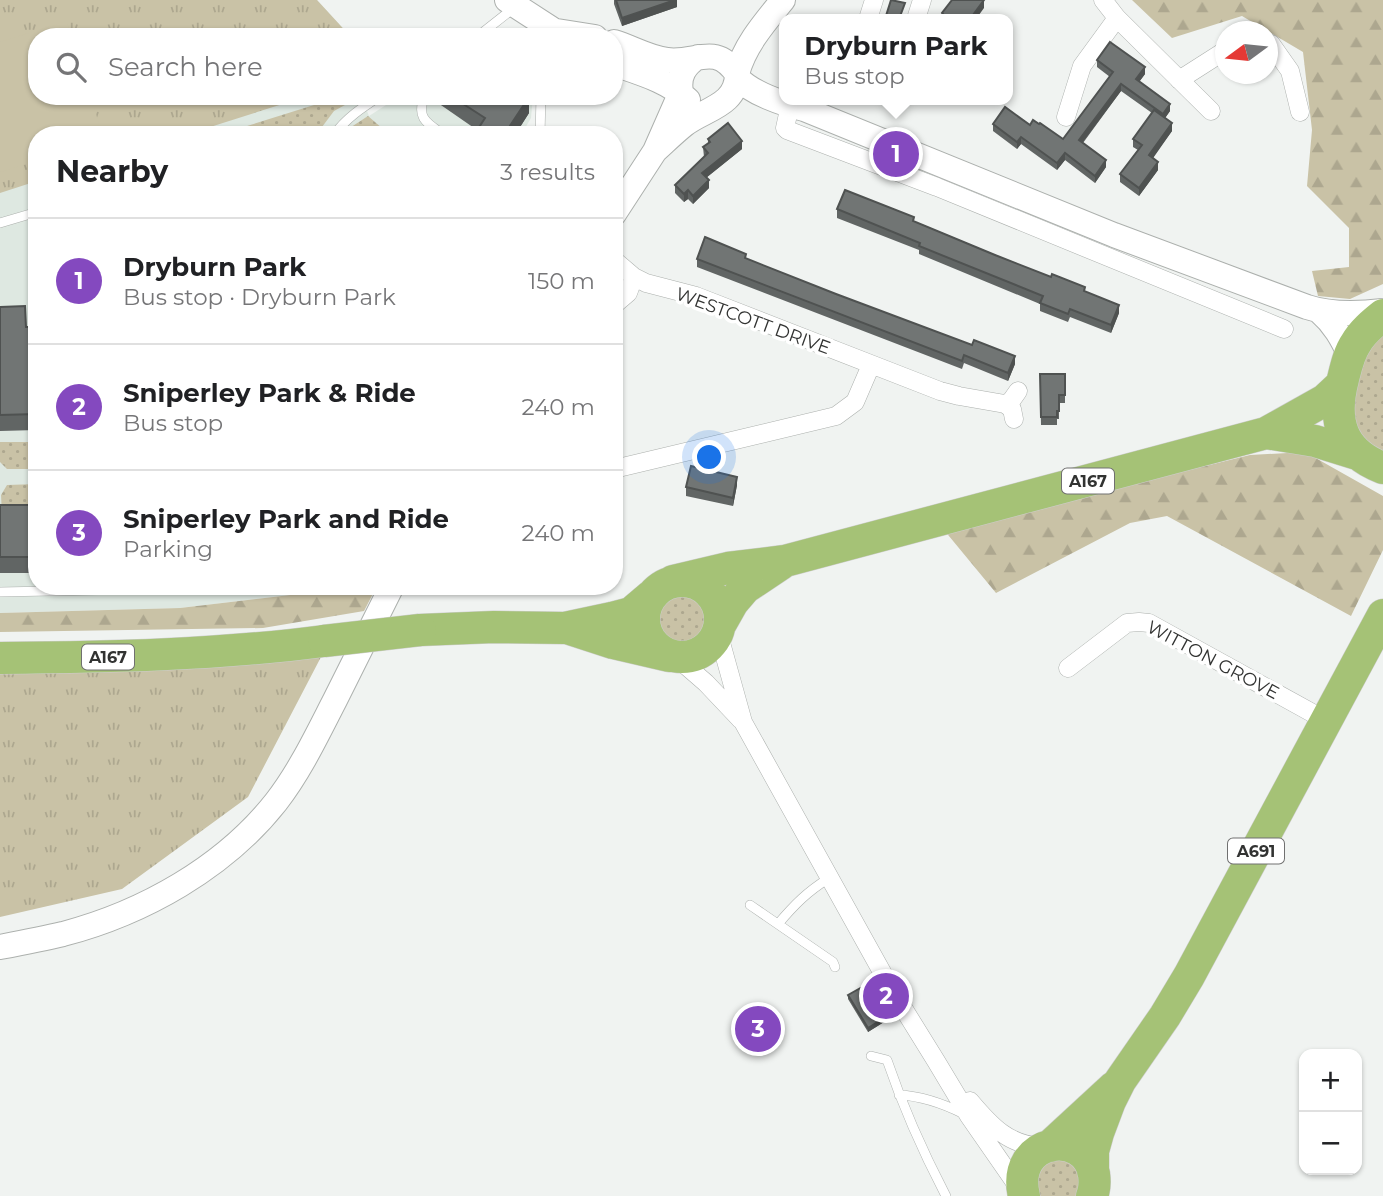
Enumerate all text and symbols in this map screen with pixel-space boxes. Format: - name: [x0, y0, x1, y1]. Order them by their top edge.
- popup: [779, 14, 1013, 105]
- north arrow: [1215, 21, 1278, 84]
- search box: [28, 28, 623, 105]
- text: Dryburn Park: [804, 30, 988, 62]
- icon: search: [52, 48, 90, 86]
- text: Search here: [108, 51, 263, 83]
- text: Bus stop: [804, 62, 905, 90]
- pin: 1: [873, 128, 919, 180]
- text: Nearby: [56, 153, 168, 190]
- text: 3 results: [500, 158, 595, 186]
- text: Dryburn Park: [123, 251, 306, 283]
- text: 1: [74, 267, 84, 295]
- text: 150 m: [528, 267, 595, 295]
- text: Bus stop · Dryburn Park: [123, 283, 396, 311]
- street label: WESTCOTT DRIVE: [673, 283, 833, 359]
- text: Sniperley Park & Ride: [123, 377, 416, 409]
- text: 2: [72, 393, 86, 421]
- text: 240 m: [522, 393, 595, 421]
- text: Bus stop: [123, 409, 223, 437]
- your location: [692, 440, 726, 474]
- road number: A167: [1062, 468, 1114, 494]
- text: Sniperley Park and Ride: [123, 503, 449, 535]
- text: 3: [72, 519, 86, 547]
- text: 240 m: [522, 519, 595, 547]
- text: Parking: [123, 535, 213, 563]
- street label: WITTON GROVE: [1143, 616, 1283, 704]
- road number: A167: [82, 644, 134, 670]
- road number: A691: [1228, 838, 1284, 864]
- pin: 2: [863, 970, 909, 1022]
- pin: 3: [735, 1003, 781, 1055]
- map controls: [1299, 1049, 1362, 1175]
- button: +: [1299, 1049, 1362, 1112]
- button: −: [1299, 1112, 1362, 1175]

